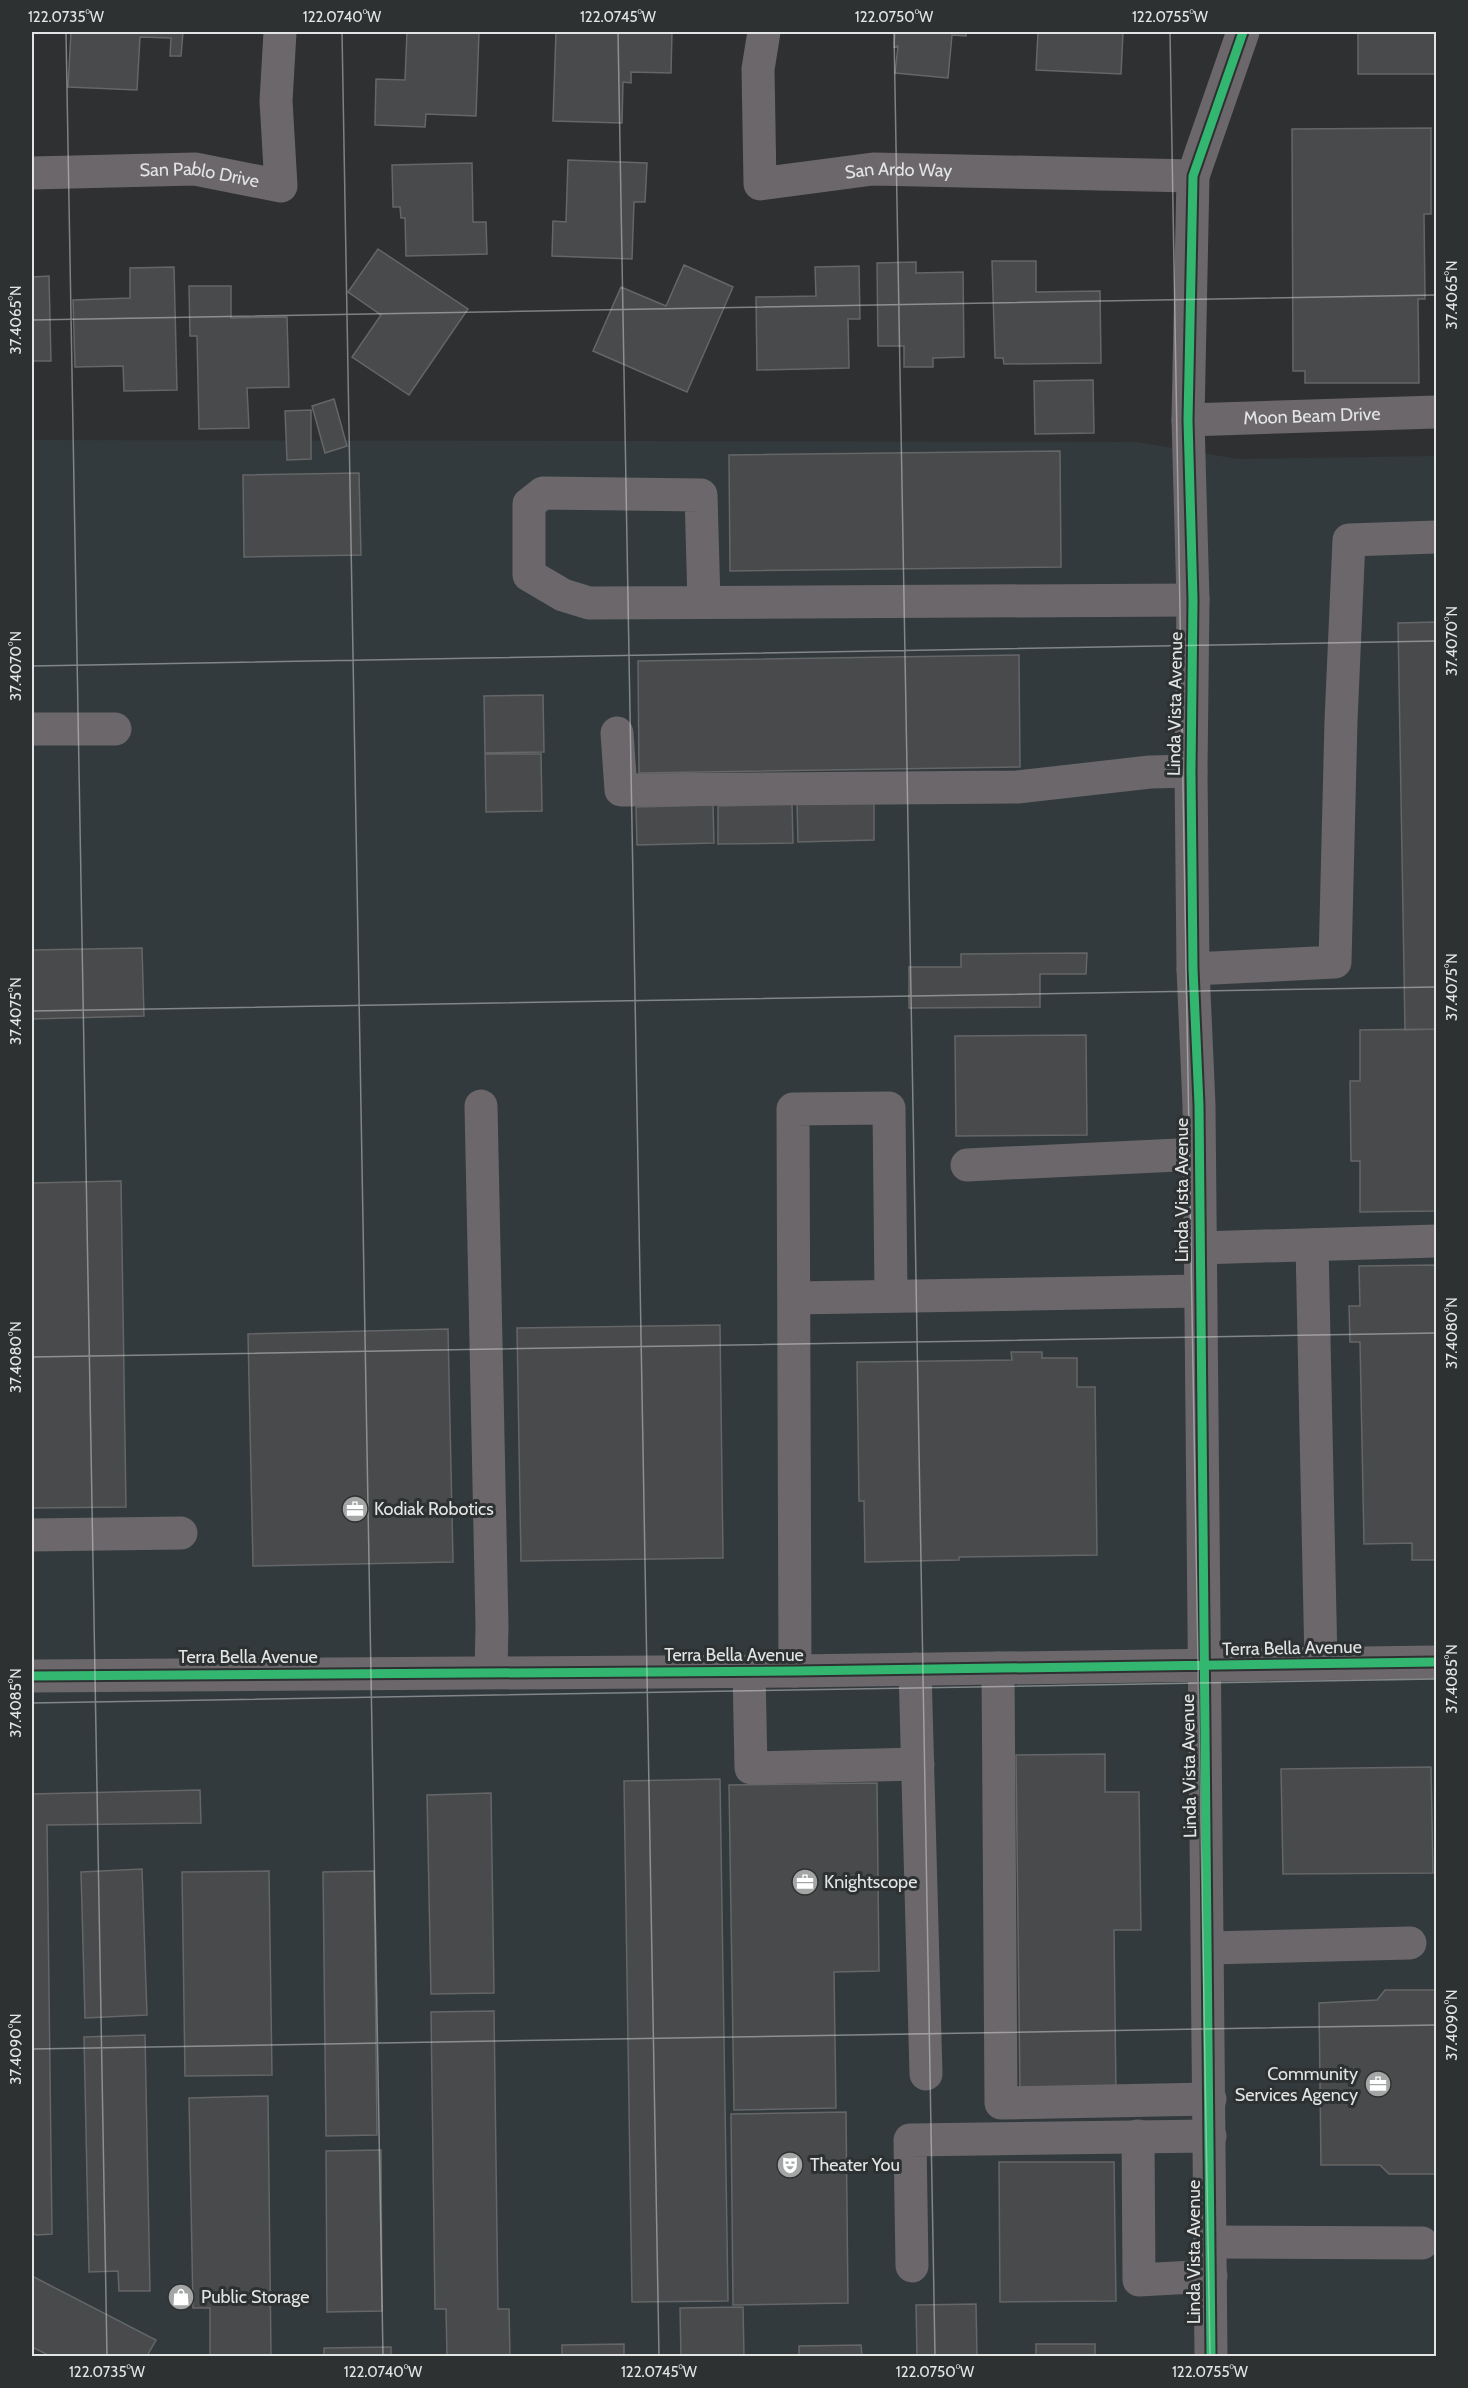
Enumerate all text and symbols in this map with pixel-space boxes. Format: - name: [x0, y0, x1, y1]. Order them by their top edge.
- text: 122.0735°W: [28, 8, 105, 26]
- text: 122.0740°W: [303, 8, 382, 26]
- text: 122.0745°W: [580, 8, 657, 26]
- text: 122.0750°W: [855, 8, 934, 26]
- text: 122.0755°W: [1132, 8, 1209, 26]
- street label: San Pablo Drive: [139, 158, 261, 192]
- street label: San Ardo Way: [844, 158, 952, 184]
- text: 37.4065°N: [1443, 261, 1461, 329]
- text: 37.4065°N: [7, 286, 25, 354]
- street label: Moon Beam Drive: [1243, 403, 1381, 429]
- text: 37.4070°N: [1443, 606, 1461, 676]
- text: 37.4070°N: [7, 631, 25, 701]
- street label: Linda Vista Avenue: [1163, 632, 1187, 776]
- text: 37.4075°N: [1443, 953, 1461, 1021]
- text: 37.4075°N: [7, 977, 25, 1045]
- street label: Linda Vista Avenue: [1171, 1118, 1193, 1262]
- text: 37.4080°N: [1443, 1297, 1461, 1369]
- text: 37.4080°N: [7, 1321, 25, 1393]
- office icon: Kodiak Robotics: [340, 1494, 370, 1524]
- place label: Kodiak Robotics: [374, 1498, 494, 1520]
- street label: Terra Bella Avenue: [1222, 1636, 1362, 1660]
- street label: Terra Bella Avenue: [664, 1644, 804, 1666]
- text: 37.4085°N: [1443, 1644, 1461, 1714]
- street label: Terra Bella Avenue: [178, 1646, 318, 1668]
- text: 37.4085°N: [7, 1668, 25, 1738]
- street label: Linda Vista Avenue: [1177, 1694, 1201, 1838]
- office icon: Knightscope: [790, 1867, 820, 1897]
- place label: Knightscope: [824, 1871, 917, 1893]
- text: 37.4090°N: [1443, 1989, 1461, 2061]
- text: 37.4090°N: [7, 2013, 25, 2085]
- place label: Community Services Agency: [1235, 2063, 1358, 2106]
- office icon: Community Services Agency: [1363, 2069, 1393, 2099]
- theatre icon: Theater You: [775, 2150, 805, 2180]
- place label: Theater You: [810, 2154, 900, 2176]
- street label: Linda Vista Avenue: [1183, 2180, 1205, 2324]
- shop icon: Public Storage: [166, 2282, 196, 2312]
- place label: Public Storage: [201, 2286, 309, 2308]
- text: 122.0735°W: [69, 2363, 146, 2381]
- text: 122.0740°W: [344, 2363, 423, 2381]
- text: 122.0745°W: [621, 2363, 698, 2381]
- text: 122.0750°W: [896, 2363, 975, 2381]
- text: 122.0755°W: [1172, 2363, 1249, 2381]

